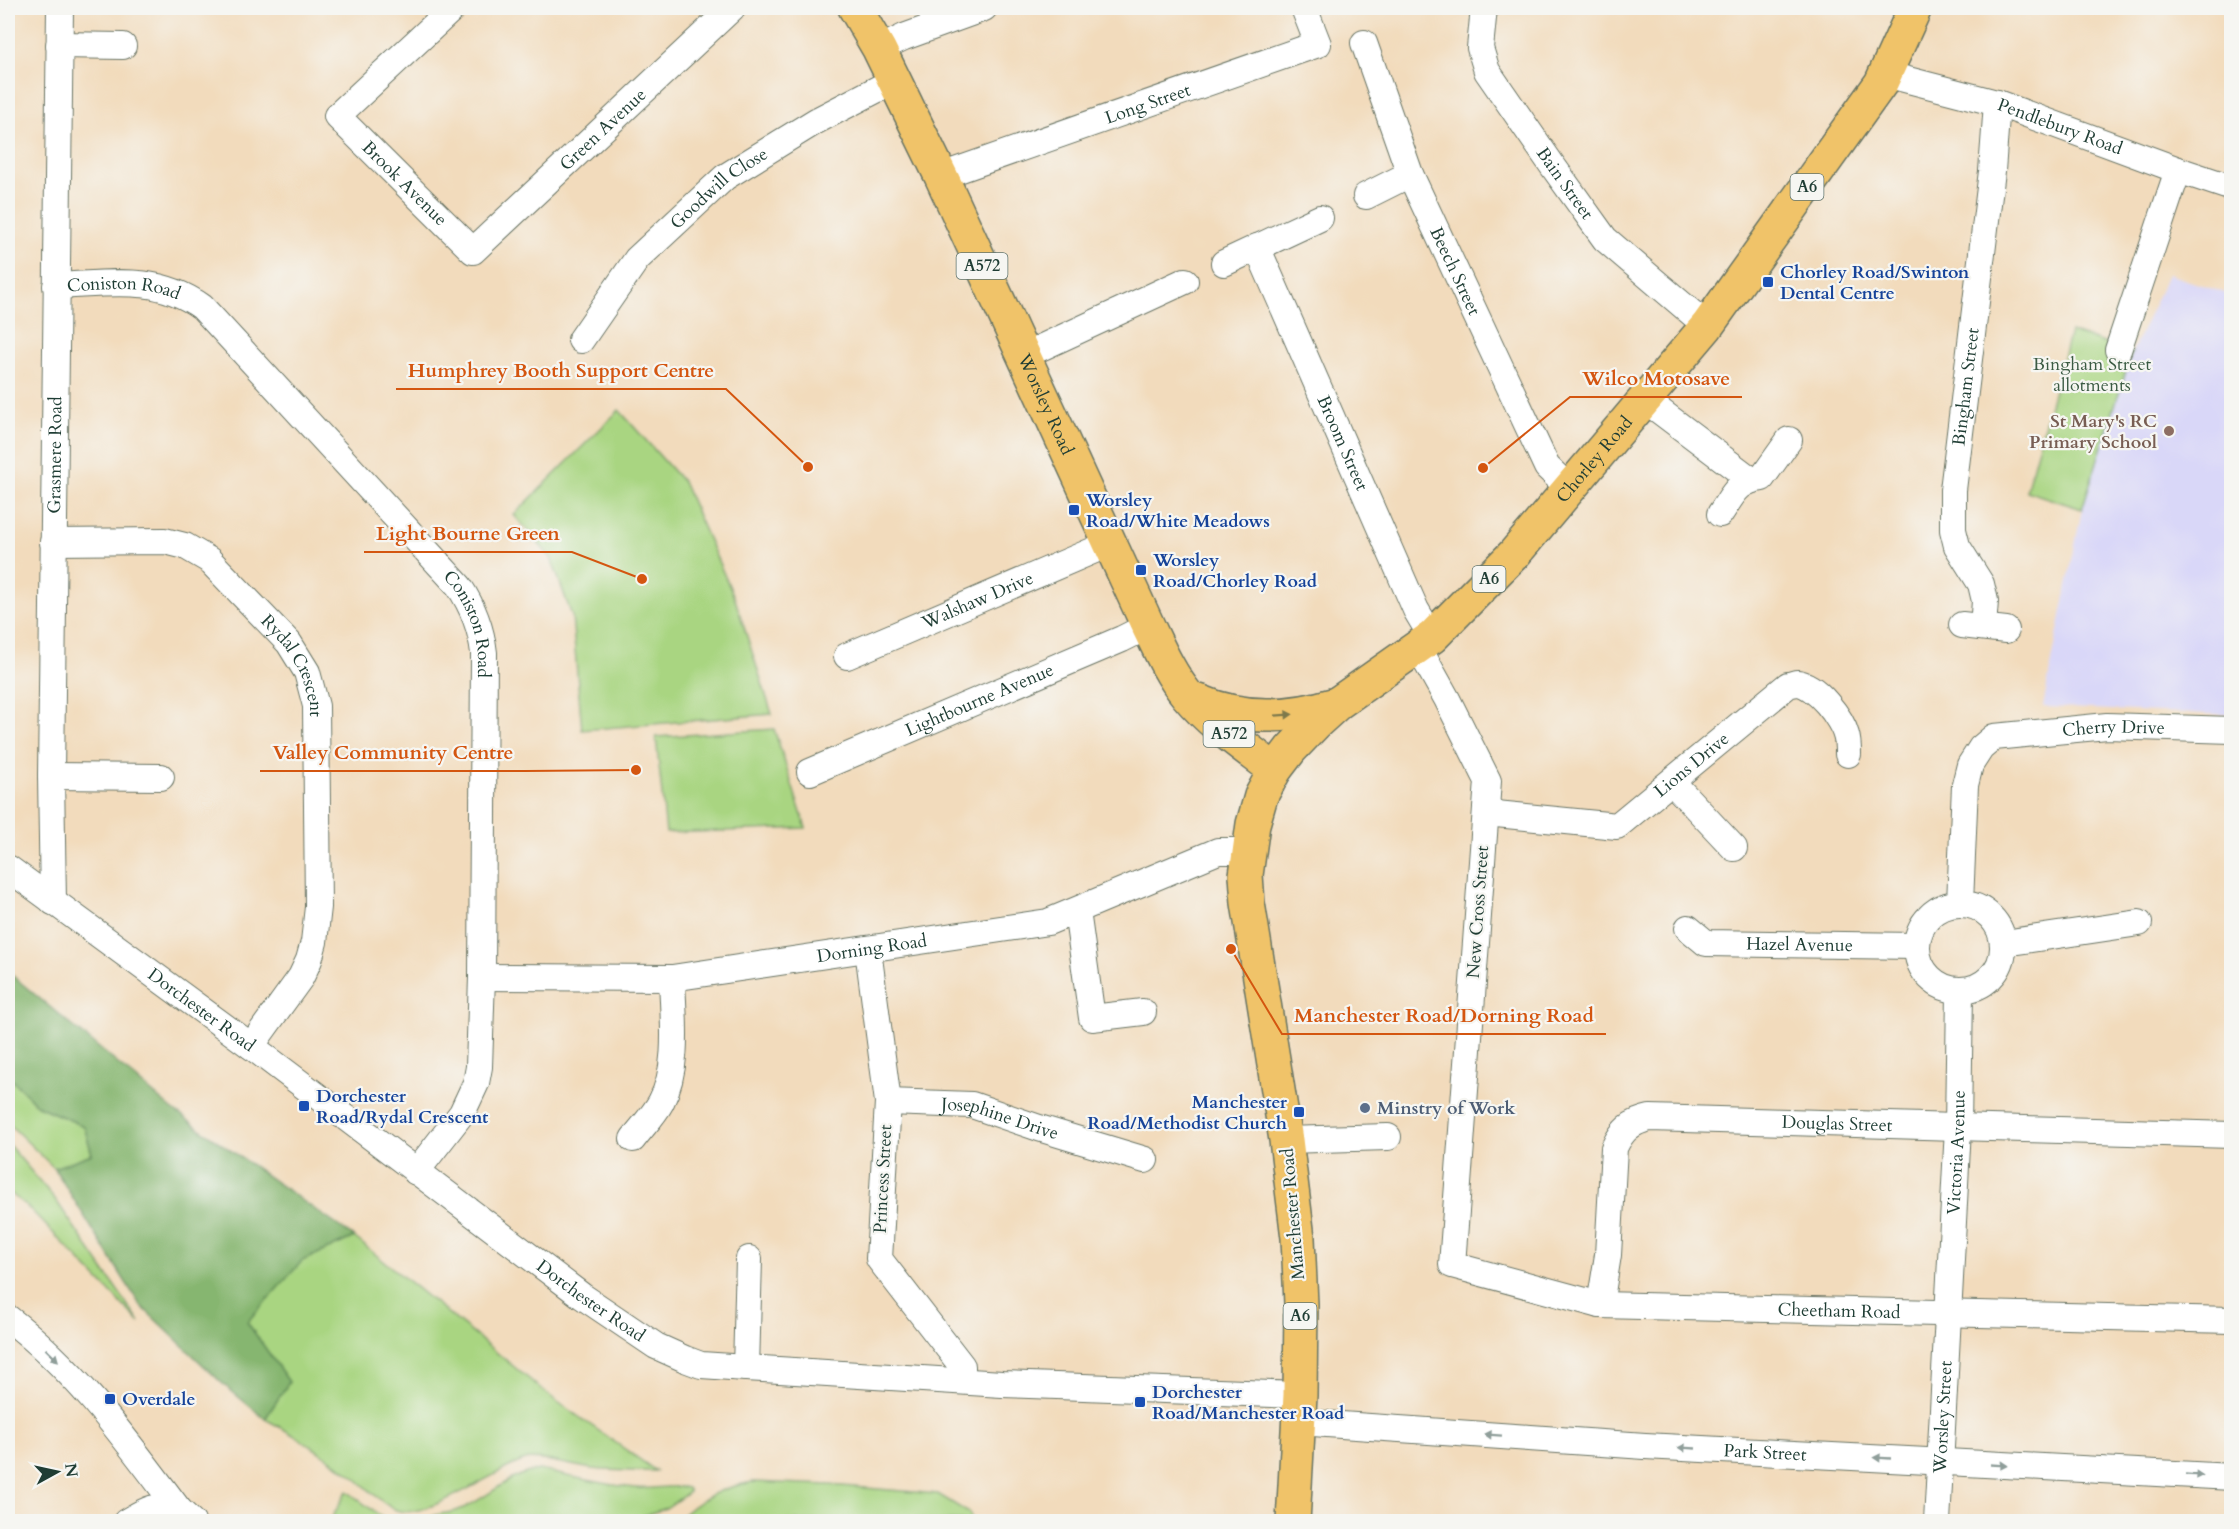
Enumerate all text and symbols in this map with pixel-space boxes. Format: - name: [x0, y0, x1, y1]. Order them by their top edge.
- street label: Long Street: [1101, 77, 1194, 130]
- street label: Green Avenue: [554, 82, 652, 176]
- street label: Pendlebury Road: [1994, 92, 2127, 161]
- street label: Brook Avenue: [357, 135, 453, 231]
- street label: Goodwill Close: [664, 141, 772, 235]
- street label: Bain Street: [1531, 142, 1600, 225]
- road number: A6: [1790, 174, 1824, 200]
- street label: Beech Street: [1424, 223, 1487, 320]
- road number: A572: [956, 253, 1008, 279]
- place label: Chorley Road/Swinton Dental Centre: [1780, 260, 1970, 306]
- street label: Coniston Road: [66, 270, 185, 306]
- marker: Chorley Road/Swinton Dental Centre: [1761, 275, 1775, 289]
- street label: Bingham Street: [1946, 326, 1985, 447]
- street label: Worsley Road: [1011, 349, 1080, 459]
- callout: Humphrey Booth Support Centre: [396, 351, 726, 389]
- park label: Bingham Street allotments: [2033, 352, 2152, 398]
- text: Humphrey Booth Support Centre: [408, 357, 714, 384]
- callout: Wilco Motosave: [1570, 359, 1742, 397]
- text: Wilco Motosave: [1581, 365, 1730, 392]
- street label: Broom Street: [1311, 391, 1375, 495]
- street label: Grasmere Road: [42, 396, 68, 514]
- place label: St Mary's RC Primary School: [2029, 409, 2157, 455]
- street label: Chorley Road: [1550, 410, 1638, 508]
- marker: St Mary's RC Primary School: [2162, 424, 2176, 438]
- place label: Worsley Road/White Meadows: [1085, 488, 1270, 534]
- marker: Worsley Road/White Meadows: [1067, 503, 1081, 517]
- callout: Light Bourne Green: [364, 514, 572, 552]
- text: Light Bourne Green: [376, 520, 560, 547]
- place label: Worsley Road/Chorley Road: [1152, 548, 1318, 594]
- marker: Worsley Road/Chorley Road: [1134, 563, 1148, 577]
- street label: Coniston Road: [438, 564, 497, 678]
- street label: Walshaw Drive: [917, 565, 1037, 635]
- road number: A6: [1472, 566, 1506, 592]
- street label: Rydal Crescent: [255, 609, 329, 717]
- street label: Lightbourne Avenue: [901, 657, 1057, 743]
- one-way arrow: [1274, 710, 1293, 720]
- street label: Cherry Drive: [2061, 713, 2165, 743]
- road number: A572: [1204, 721, 1254, 747]
- street label: Lions Drive: [1649, 726, 1734, 803]
- callout: Valley Community Centre: [260, 733, 525, 771]
- text: Valley Community Centre: [273, 739, 513, 766]
- street label: New Cross Street: [1461, 844, 1495, 979]
- street label: Dorning Road: [815, 928, 929, 969]
- street label: Hazel Avenue: [1746, 931, 1853, 958]
- street label: Dorchester Road: [143, 962, 261, 1058]
- callout: Manchester Road/Dorning Road: [1282, 996, 1606, 1034]
- text: Manchester Road/Dorning Road: [1294, 1002, 1594, 1029]
- place label: Dorchester Road/Rydal Crescent: [316, 1084, 489, 1130]
- place label: Manchester Road/Methodist Church: [1087, 1090, 1288, 1136]
- street label: Victoria Avenue: [1941, 1090, 1971, 1215]
- street label: Josephine Drive: [938, 1091, 1062, 1146]
- place label: Minstry of Work: [1377, 1096, 1516, 1121]
- marker: Dorchester Road/Rydal Crescent: [297, 1099, 311, 1113]
- marker: Minstry of Work: [1358, 1101, 1372, 1115]
- marker: Manchester Road/Methodist Church: [1292, 1105, 1306, 1119]
- street label: Douglas Street: [1781, 1109, 1893, 1138]
- street label: Princess Street: [868, 1124, 898, 1234]
- street label: Manchester Road: [1275, 1147, 1311, 1281]
- street label: Dorchester Road: [531, 1253, 651, 1348]
- street label: Cheetham Road: [1777, 1297, 1901, 1325]
- road number: A6: [1284, 1303, 1316, 1329]
- one-way arrow: [45, 1348, 59, 1362]
- street label: Worsley Street: [1927, 1360, 1958, 1475]
- place label: Dorchester Road/Manchester Road: [1152, 1380, 1345, 1426]
- place label: Overdale: [122, 1387, 195, 1412]
- marker: Overdale: [103, 1392, 117, 1406]
- marker: Dorchester Road/Manchester Road: [1133, 1395, 1147, 1409]
- one-way arrow: [1483, 1430, 1502, 1440]
- street label: Park Street: [1723, 1438, 1807, 1467]
- north arrow: [27, 1442, 87, 1502]
- one-way arrow: [1678, 1443, 1697, 1452]
- one-way arrow: [1872, 1454, 1891, 1463]
- one-way arrow: [1989, 1460, 2008, 1469]
- text: N: [59, 1462, 83, 1479]
- one-way arrow: [2184, 1470, 2203, 1480]

